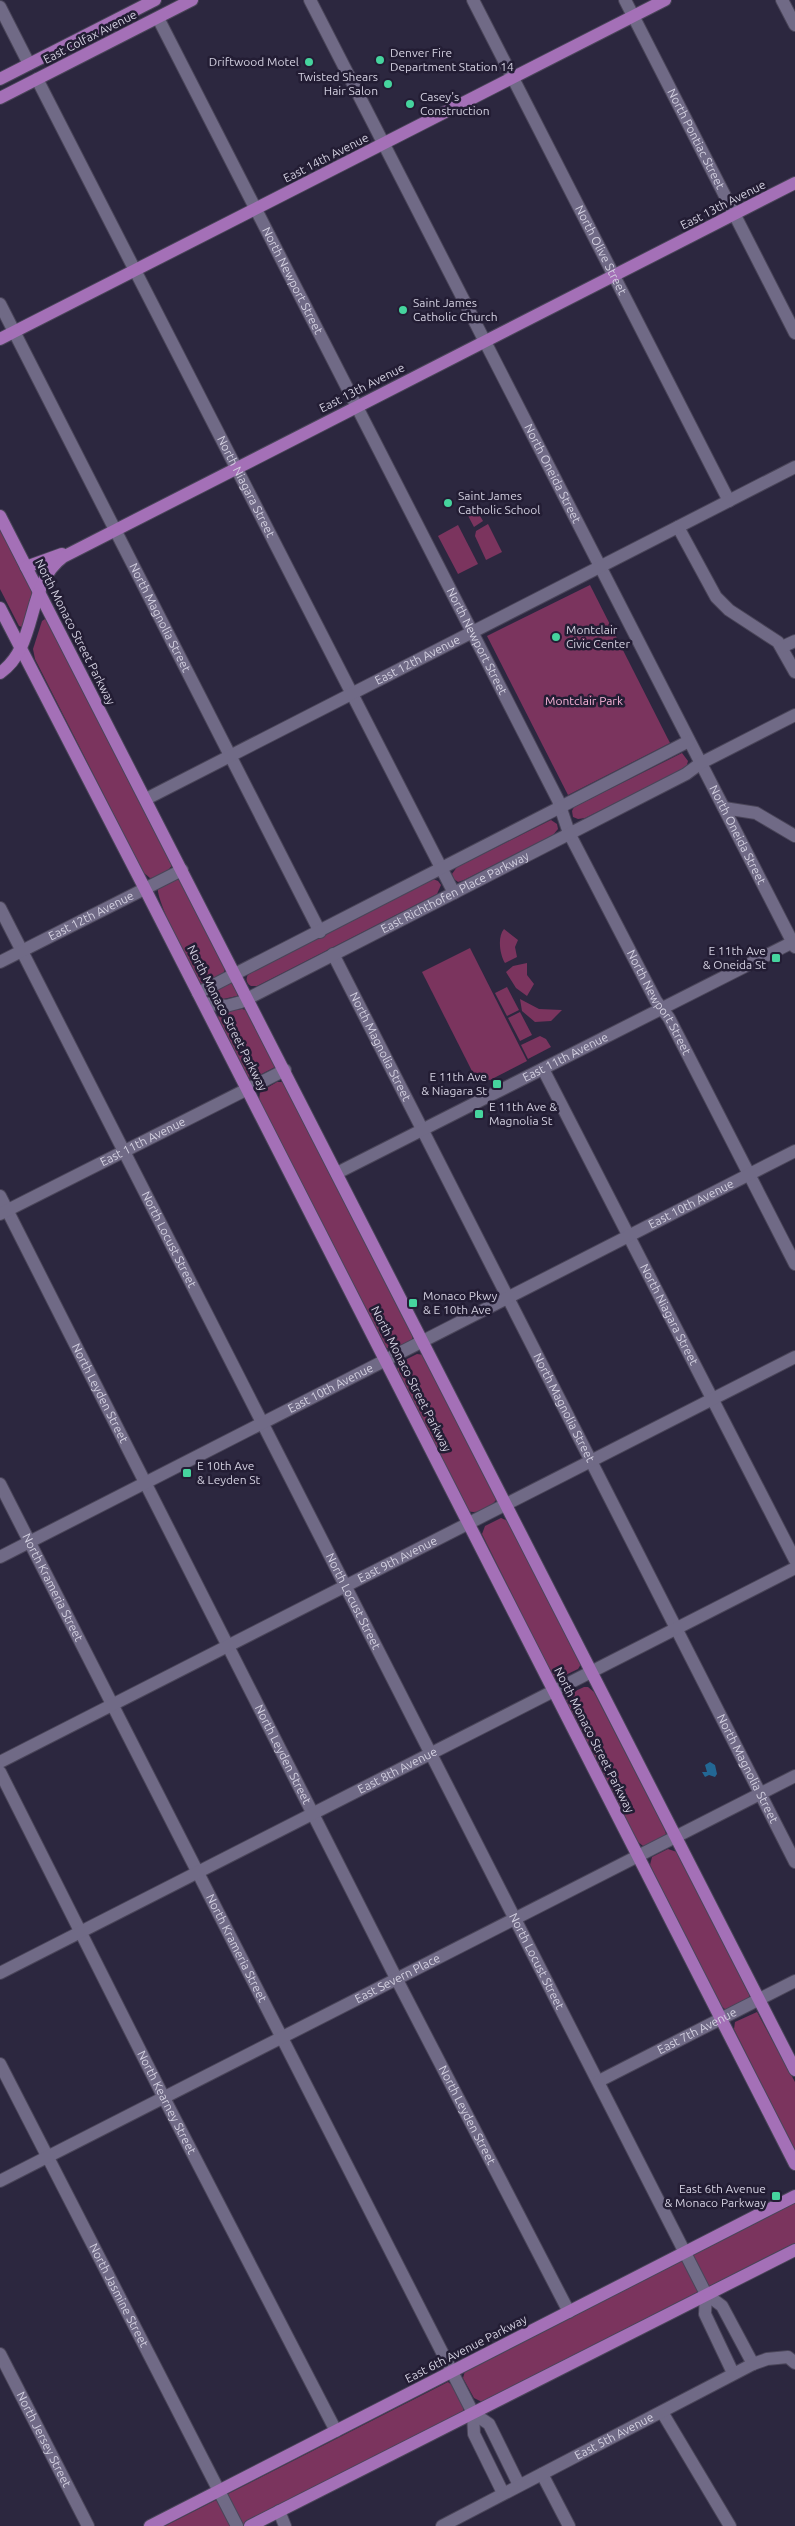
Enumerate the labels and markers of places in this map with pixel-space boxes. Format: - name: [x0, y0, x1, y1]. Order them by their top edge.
- place label: Denver Fire Department Station 14: [390, 46, 514, 73]
- marker: Denver Fire Department Station 14: [374, 54, 386, 66]
- place label: Driftwood Motel: [209, 55, 299, 68]
- marker: Driftwood Motel: [303, 56, 315, 68]
- place label: Twisted Shears Hair Salon: [298, 70, 378, 97]
- marker: Twisted Shears Hair Salon: [382, 78, 394, 90]
- place label: Casey's Construction: [420, 90, 490, 117]
- marker: Casey's Construction: [404, 98, 416, 110]
- place label: Saint James Catholic Church: [413, 296, 498, 323]
- marker: Saint James Catholic Church: [397, 304, 409, 316]
- place label: Saint James Catholic School: [458, 489, 540, 516]
- marker: Saint James Catholic School: [442, 497, 454, 509]
- place label: Montclair Civic Center: [566, 623, 630, 650]
- marker: Montclair Civic Center: [550, 631, 562, 643]
- place label: E 11th Ave & Oneida St: [703, 944, 766, 971]
- marker: E 11th Ave & Oneida St: [770, 952, 782, 964]
- place label: E 11th Ave & Niagara St: [421, 1070, 487, 1097]
- marker: E 11th Ave & Niagara St: [491, 1078, 503, 1090]
- place label: E 11th Ave & Magnolia St: [489, 1100, 557, 1127]
- marker: E 11th Ave & Magnolia St: [473, 1108, 485, 1120]
- place label: Monaco Pkwy & E 10th Ave: [423, 1289, 498, 1316]
- marker: Monaco Pkwy & E 10th Ave: [407, 1297, 419, 1309]
- place label: E 10th Ave & Leyden St: [197, 1459, 261, 1486]
- marker: E 10th Ave & Leyden St: [181, 1467, 193, 1479]
- place label: East 6th Avenue & Monaco Parkway: [665, 2182, 766, 2209]
- marker: East 6th Avenue & Monaco Parkway: [770, 2190, 782, 2202]

